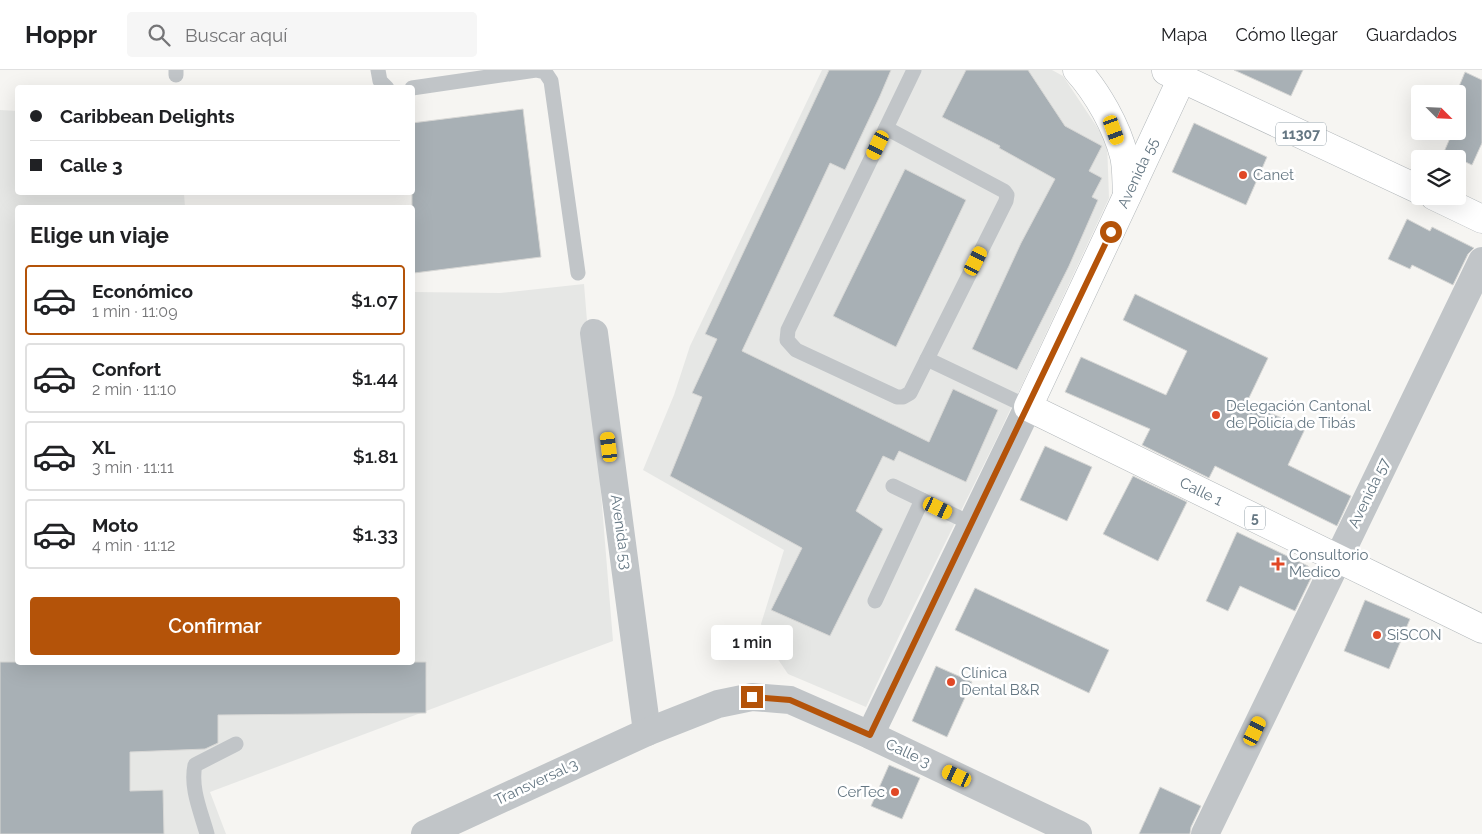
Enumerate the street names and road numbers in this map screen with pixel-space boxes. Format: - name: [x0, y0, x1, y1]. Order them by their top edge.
- road number: 11307: [1276, 122, 1326, 146]
- street label: Avenida 55: [1114, 135, 1162, 211]
- street label: Avenida 57: [1344, 455, 1394, 531]
- street label: Calle 1: [1177, 474, 1226, 510]
- street label: Avenida 53: [607, 493, 635, 571]
- road number: 5: [1245, 506, 1265, 529]
- street label: Calle 3: [883, 735, 933, 771]
- street label: Transversal 3: [492, 755, 580, 809]

